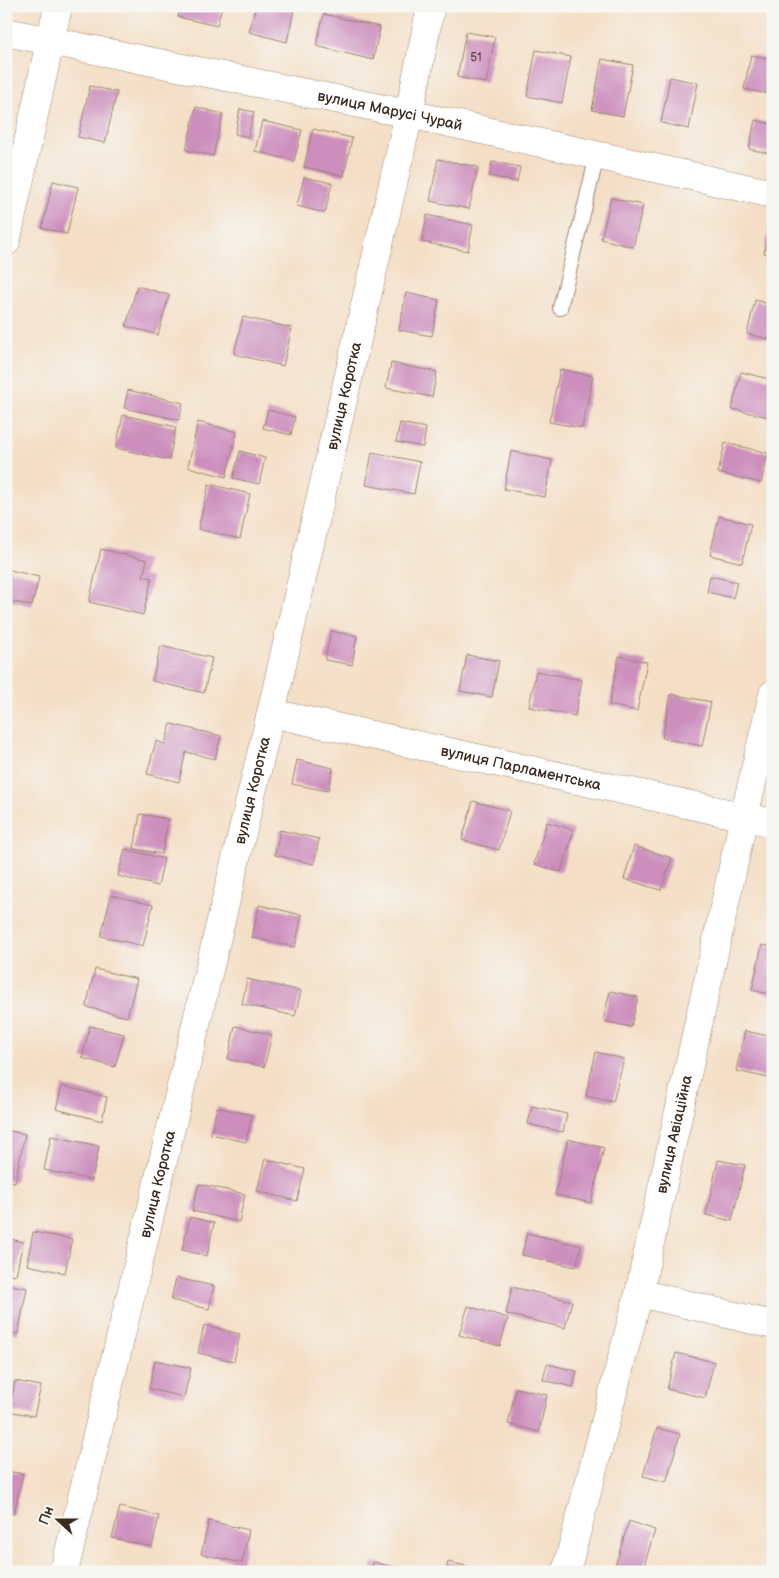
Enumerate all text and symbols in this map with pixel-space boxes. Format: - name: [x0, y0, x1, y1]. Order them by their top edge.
- house number: 51: [470, 50, 482, 65]
- street label: вулиця Марусі Чурай: [316, 87, 464, 135]
- street label: вулиця Коротка: [323, 340, 366, 452]
- street label: вулиця Коротка: [231, 735, 275, 846]
- street label: вулиця Парламентська: [439, 741, 603, 795]
- street label: вулиця Авіаційна: [652, 1073, 697, 1195]
- street label: вулиця Коротка: [136, 1128, 180, 1240]
- north arrow: [32, 1496, 82, 1546]
- text: Пн: [35, 1504, 58, 1527]

